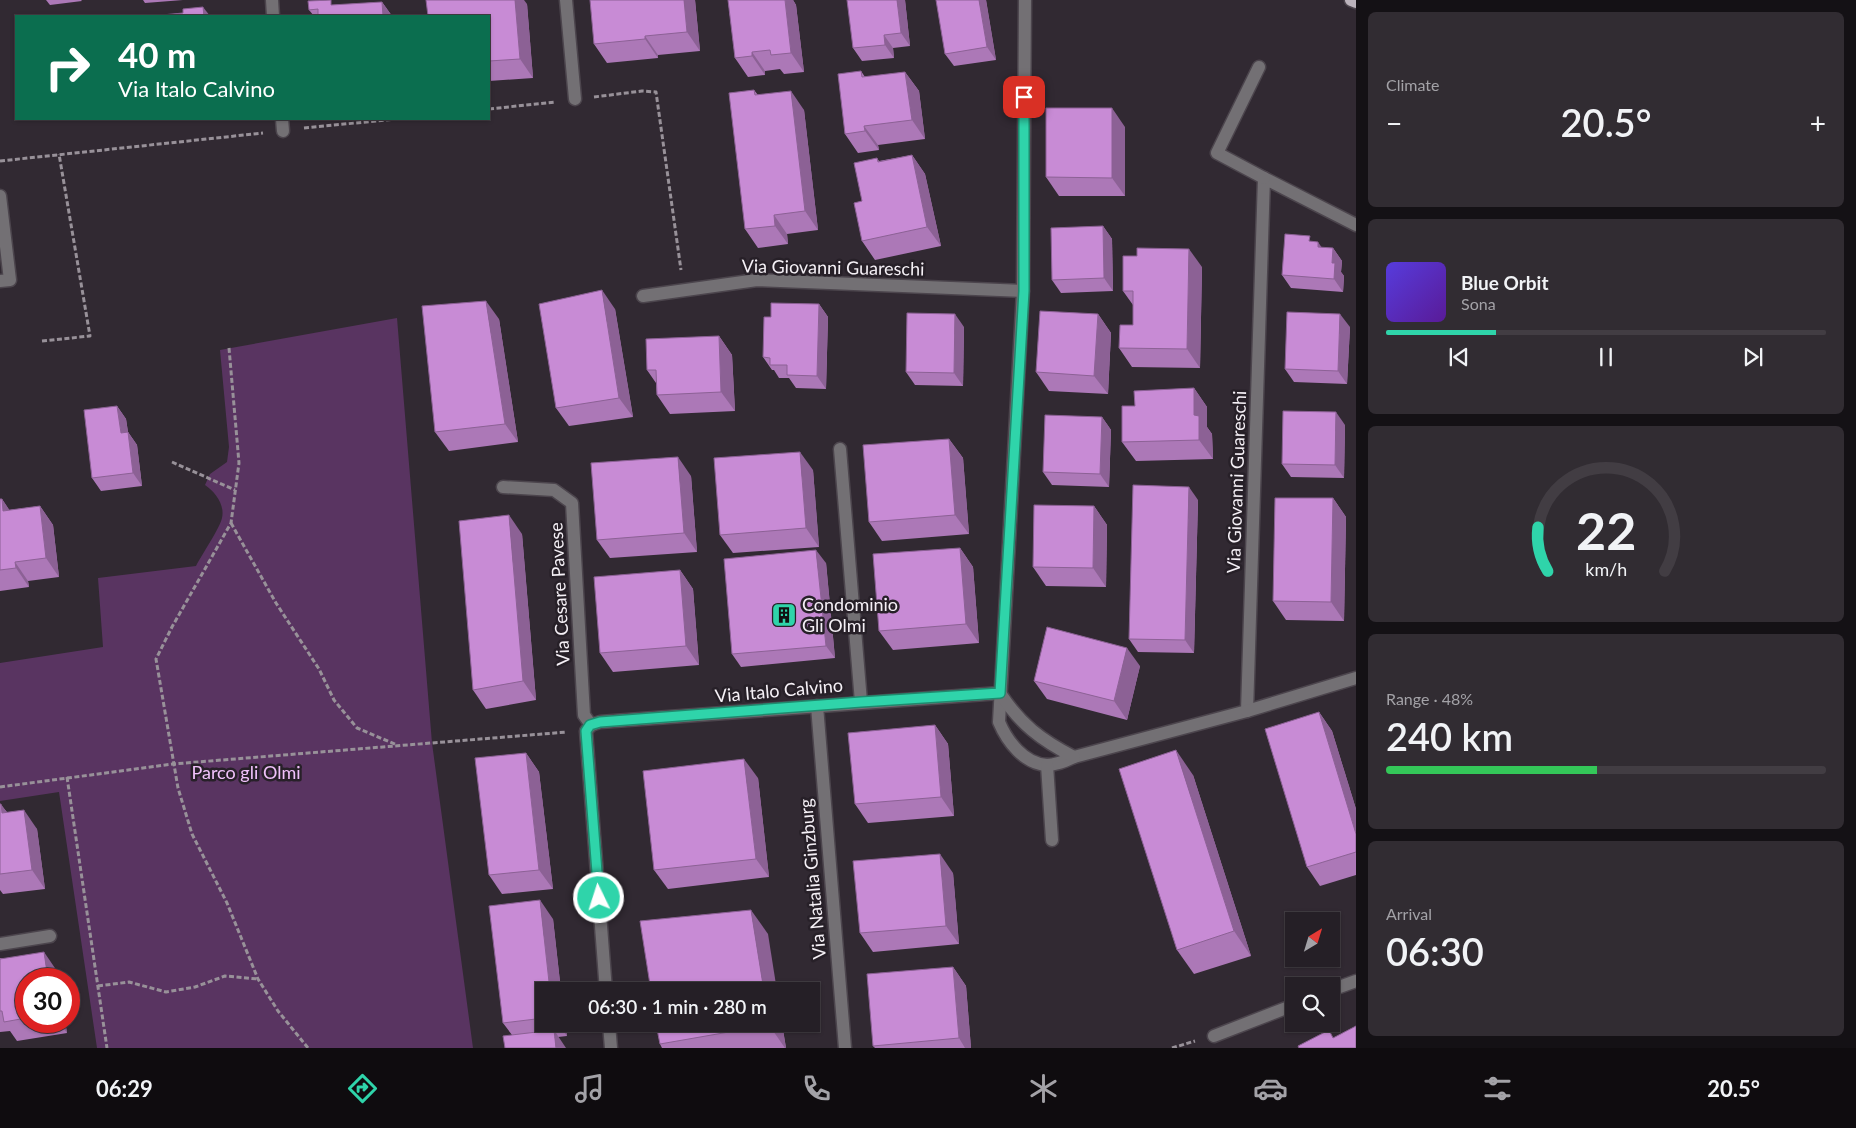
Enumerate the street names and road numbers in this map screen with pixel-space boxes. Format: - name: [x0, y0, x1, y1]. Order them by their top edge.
- street label: Via Giovanni Guareschi: [741, 254, 925, 280]
- street label: Via Giovanni Guareschi: [1222, 390, 1250, 574]
- street label: Via Cesare Pavese: [544, 522, 574, 666]
- street label: Via Italo Calvino: [714, 673, 844, 707]
- street label: Via Natalia Ginzburg: [794, 798, 830, 960]

